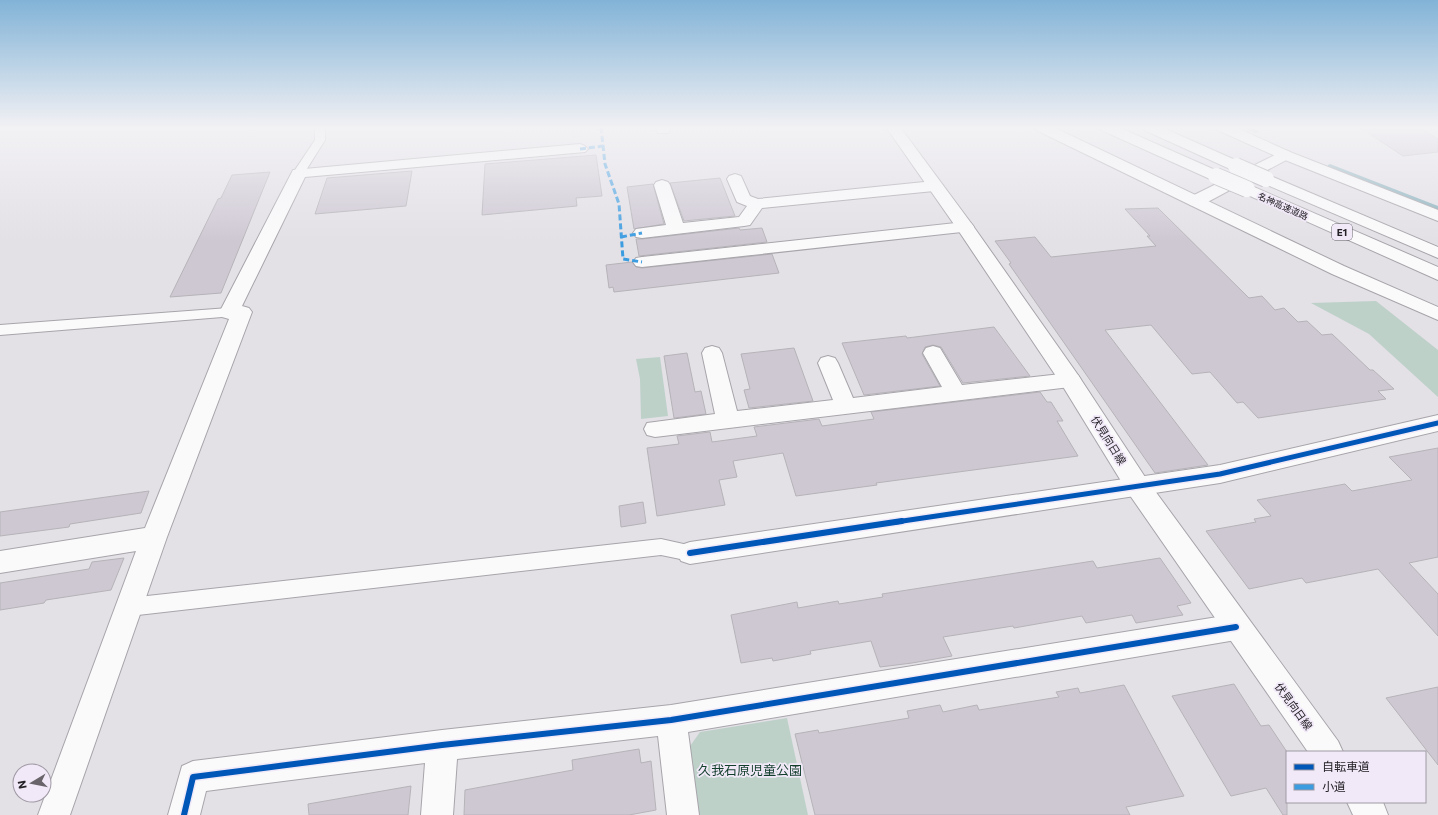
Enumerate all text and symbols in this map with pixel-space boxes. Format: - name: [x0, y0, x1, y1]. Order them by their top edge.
- street label: 名神高速道路: [1256, 190, 1310, 222]
- road number: E1: [1332, 224, 1352, 240]
- street label: 伏見向日線: [1089, 413, 1129, 467]
- street label: 伏見向日線: [1273, 680, 1315, 732]
- legend: [1286, 751, 1426, 803]
- text: 自転車道: [1322, 759, 1370, 773]
- park label: 久我石原児童公園: [698, 762, 802, 778]
- north arrow: [12, 763, 52, 803]
- text: 小道: [1322, 779, 1346, 793]
- text: N: [15, 780, 29, 790]

